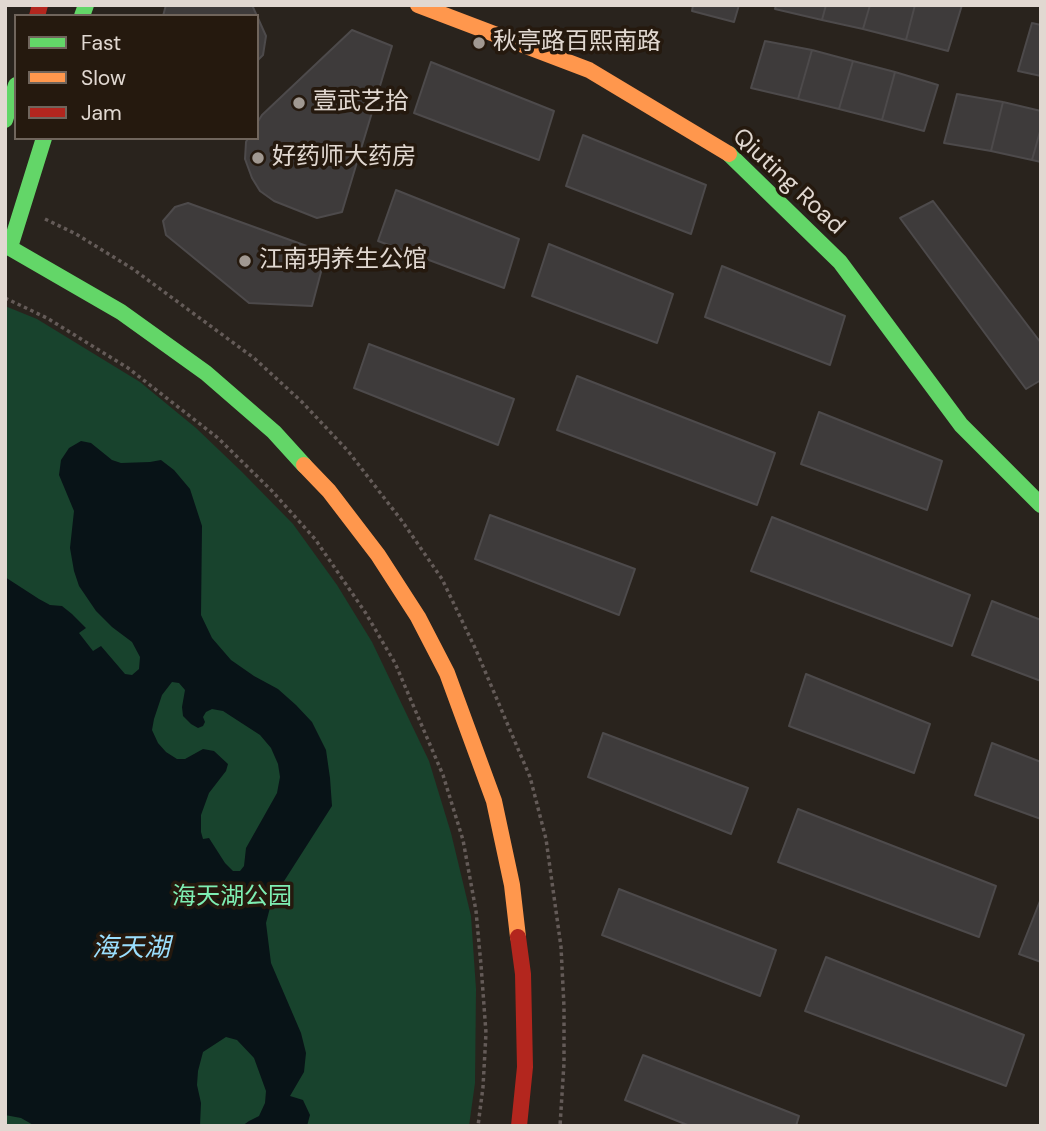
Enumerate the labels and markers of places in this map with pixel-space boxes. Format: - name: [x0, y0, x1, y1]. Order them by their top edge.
- place label: 秋亭路百熙南路: [493, 29, 661, 57]
- marker: 秋亭路百熙南路: [471, 35, 487, 51]
- place label: 壹武艺拾: [313, 89, 409, 117]
- marker: 壹武艺拾: [291, 95, 307, 111]
- place label: 好药师大药房: [272, 144, 416, 172]
- marker: 好药师大药房: [250, 150, 266, 166]
- place label: 江南玥养生公馆: [259, 247, 427, 275]
- marker: 江南玥养生公馆: [237, 253, 253, 269]

